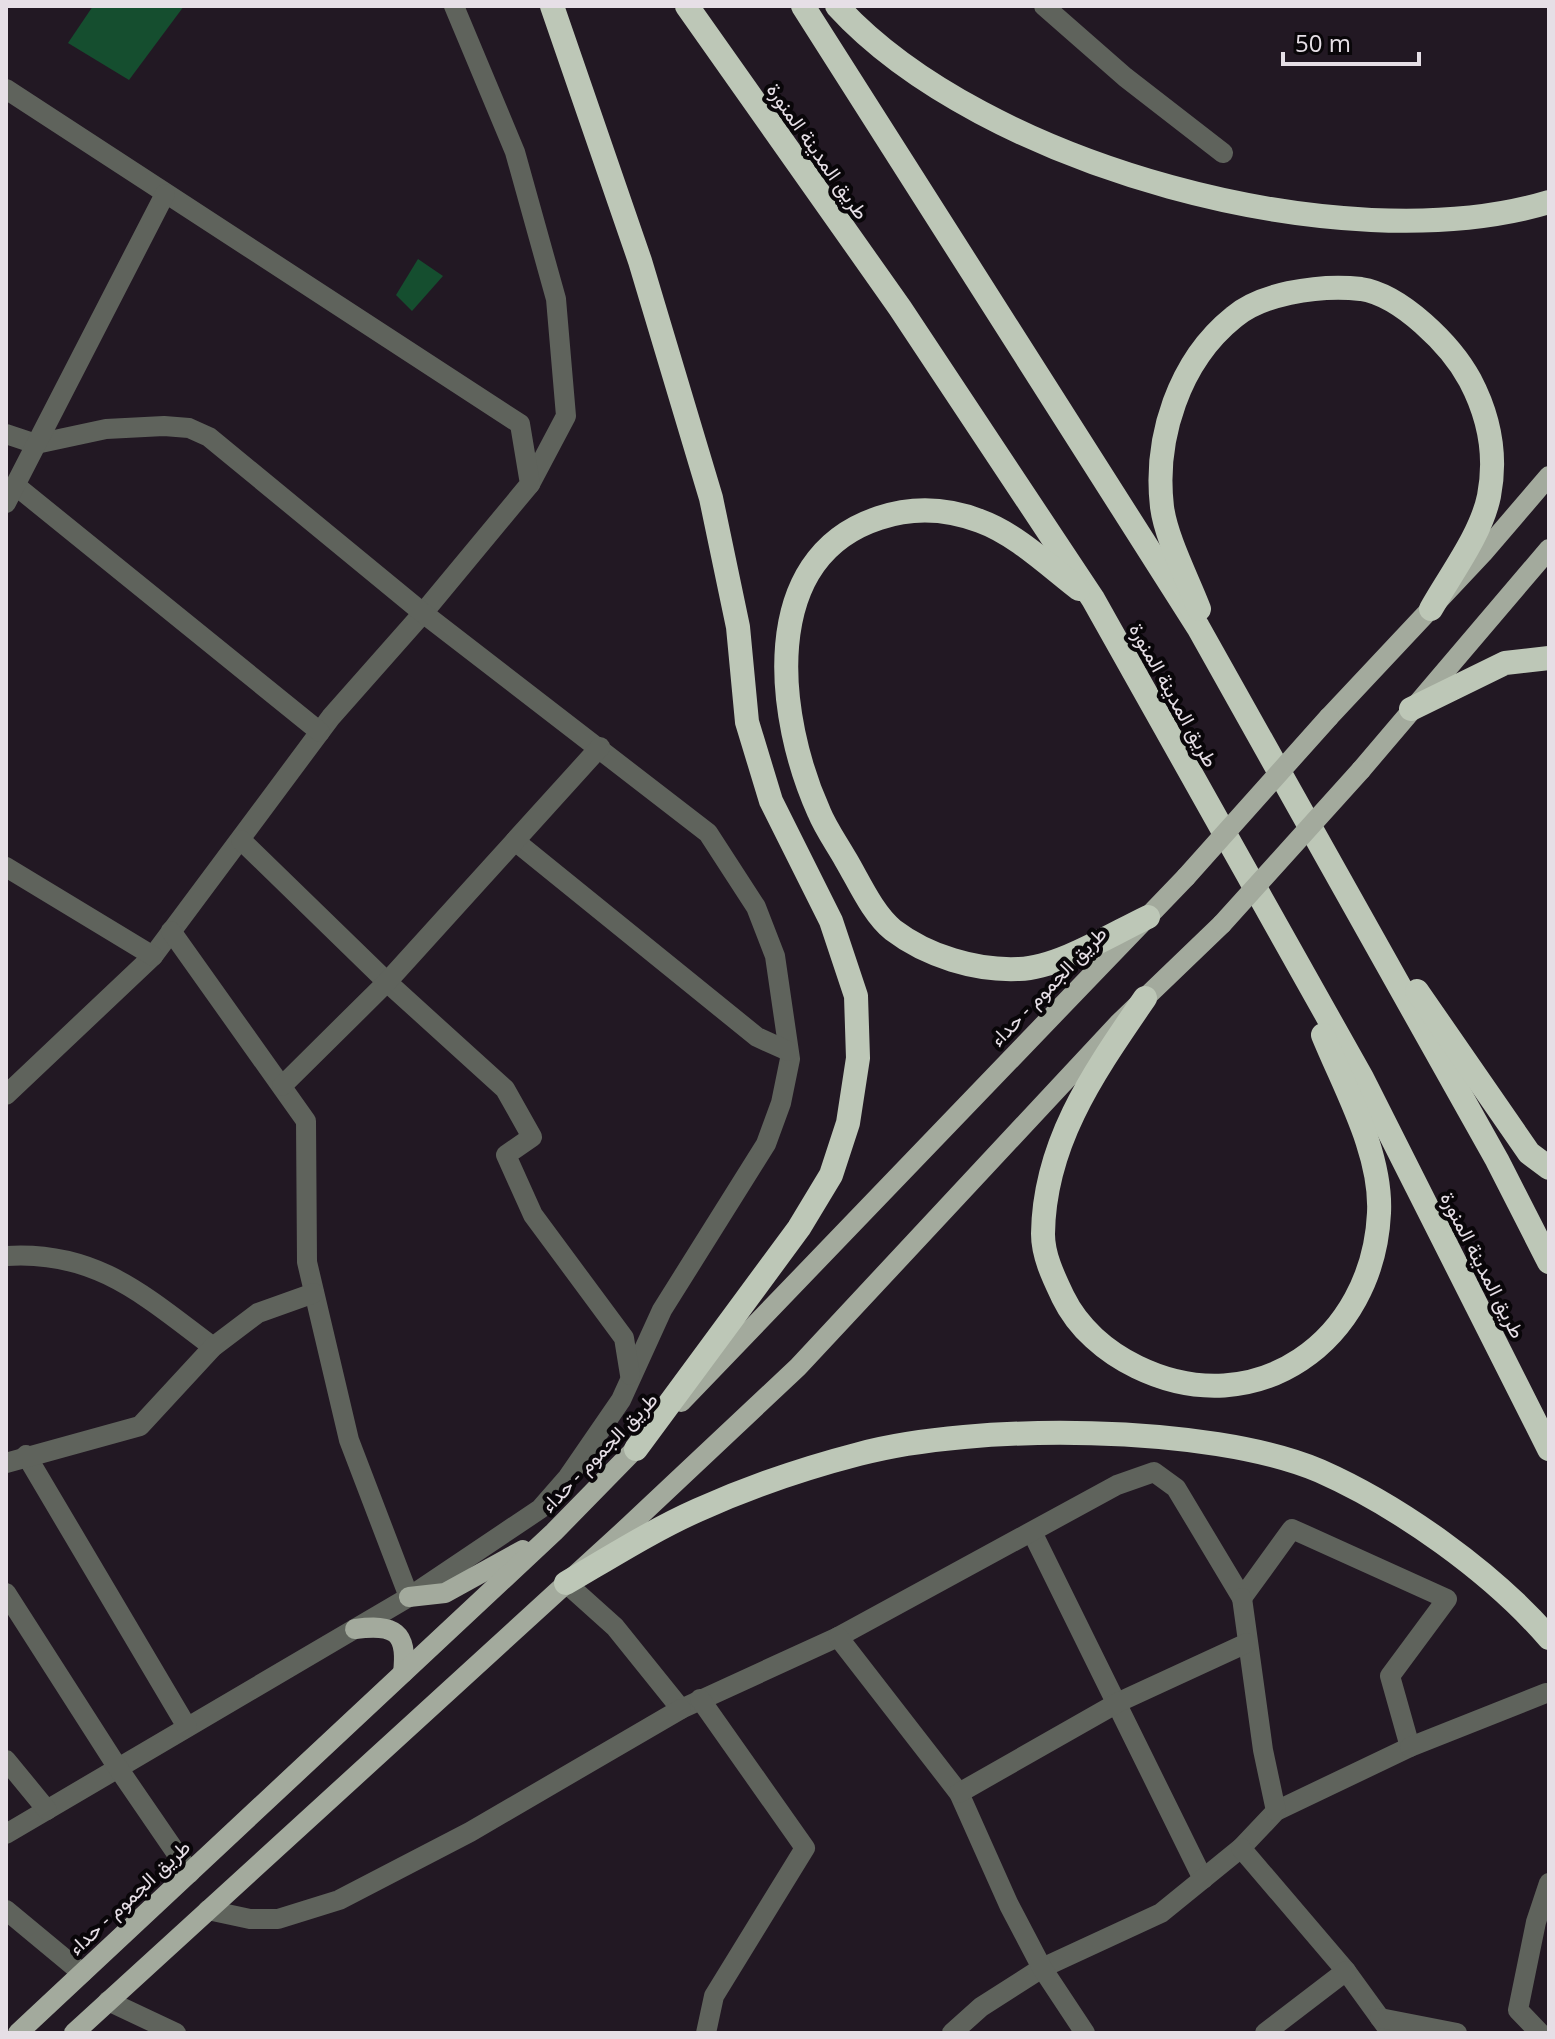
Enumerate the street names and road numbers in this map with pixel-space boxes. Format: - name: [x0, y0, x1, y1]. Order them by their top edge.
- street label: طريق المدينة المنورة: [761, 77, 875, 225]
- street label: طريق المدينة المنورة: [1123, 618, 1225, 772]
- street label: طريق الجموم - حداء: [984, 920, 1112, 1052]
- street label: طريق المدينة المنورة: [1434, 1187, 1532, 1343]
- street label: طريق الجموم - حداء: [535, 1386, 663, 1518]
- street label: طريق الجموم - حداء: [62, 1833, 196, 1961]

